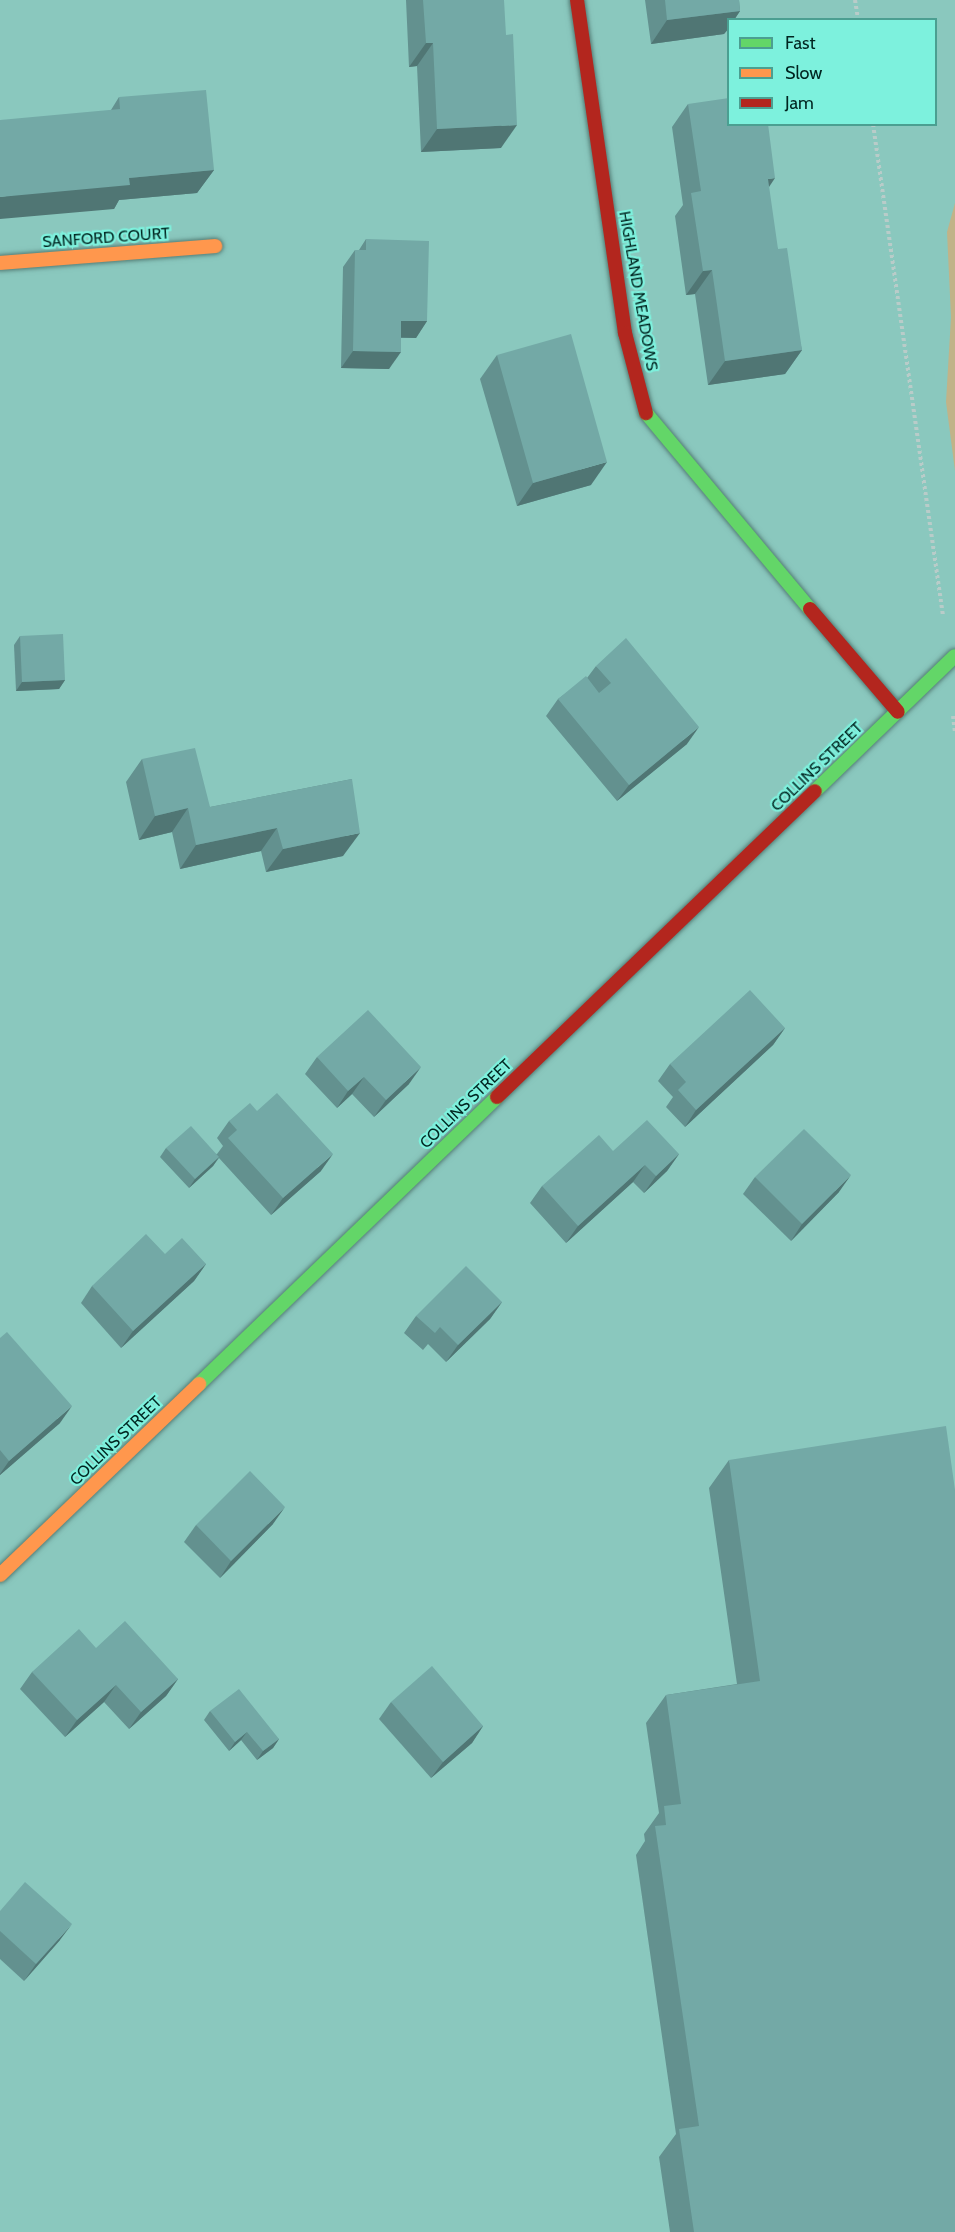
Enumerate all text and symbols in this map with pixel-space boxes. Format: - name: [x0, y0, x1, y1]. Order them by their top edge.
- legend: [727, 18, 937, 126]
- text: Fast: [785, 32, 816, 54]
- text: Slow: [785, 62, 822, 84]
- text: Jam: [785, 92, 814, 114]
- street label: HIGHLAND MEADOWS: [615, 210, 661, 372]
- street label: SANFORD COURT: [42, 224, 170, 252]
- street label: COLLINS STREET: [767, 718, 867, 816]
- street label: COLLINS STREET: [416, 1055, 516, 1153]
- street label: COLLINS STREET: [66, 1392, 166, 1490]

